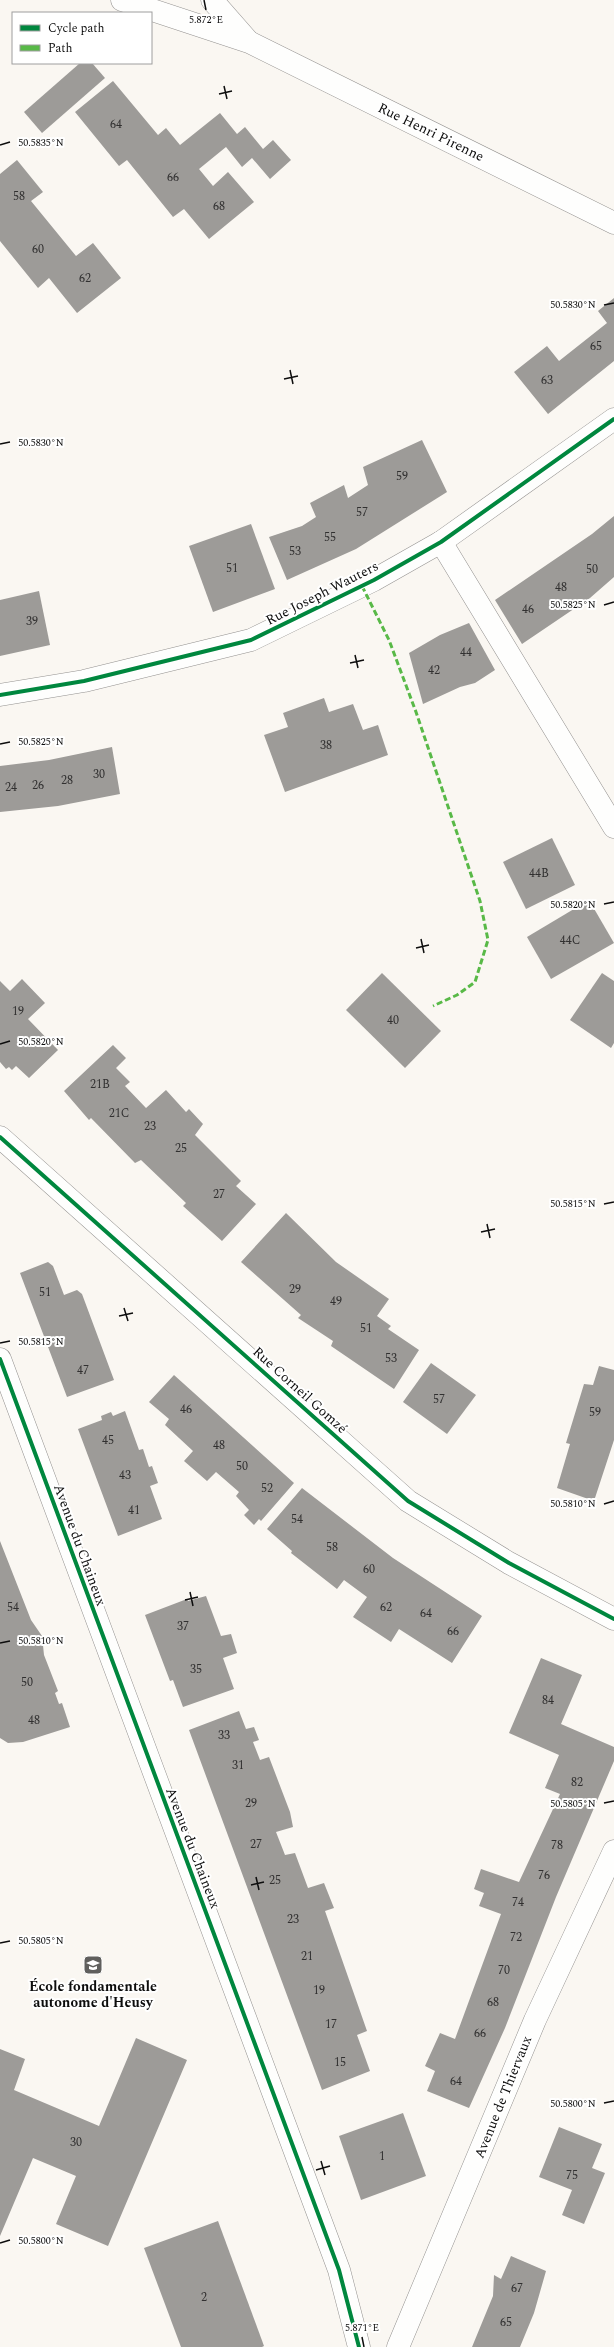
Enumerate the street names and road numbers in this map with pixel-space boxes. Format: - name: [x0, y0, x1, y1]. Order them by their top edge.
- street label: Rue Henri Pirenne: [374, 97, 488, 167]
- street label: Rue Joseph Wauters: [262, 555, 382, 631]
- street label: Rue Corneil Gomzé: [248, 1342, 352, 1439]
- street label: Avenue du Chaineux: [48, 1481, 112, 1609]
- street label: Avenue du Chaineux: [160, 1784, 226, 1912]
- street label: Avenue de Thiervaux: [469, 2033, 537, 2161]

